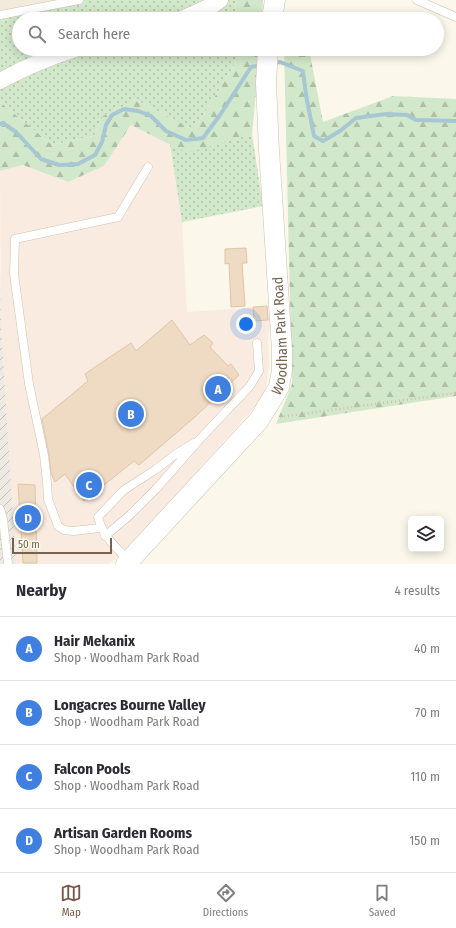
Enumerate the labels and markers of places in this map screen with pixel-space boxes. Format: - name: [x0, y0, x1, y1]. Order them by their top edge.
- pin: A: [205, 374, 231, 404]
- pin: B: [118, 399, 144, 429]
- pin: C: [76, 470, 102, 500]
- pin: D: [15, 503, 41, 533]

